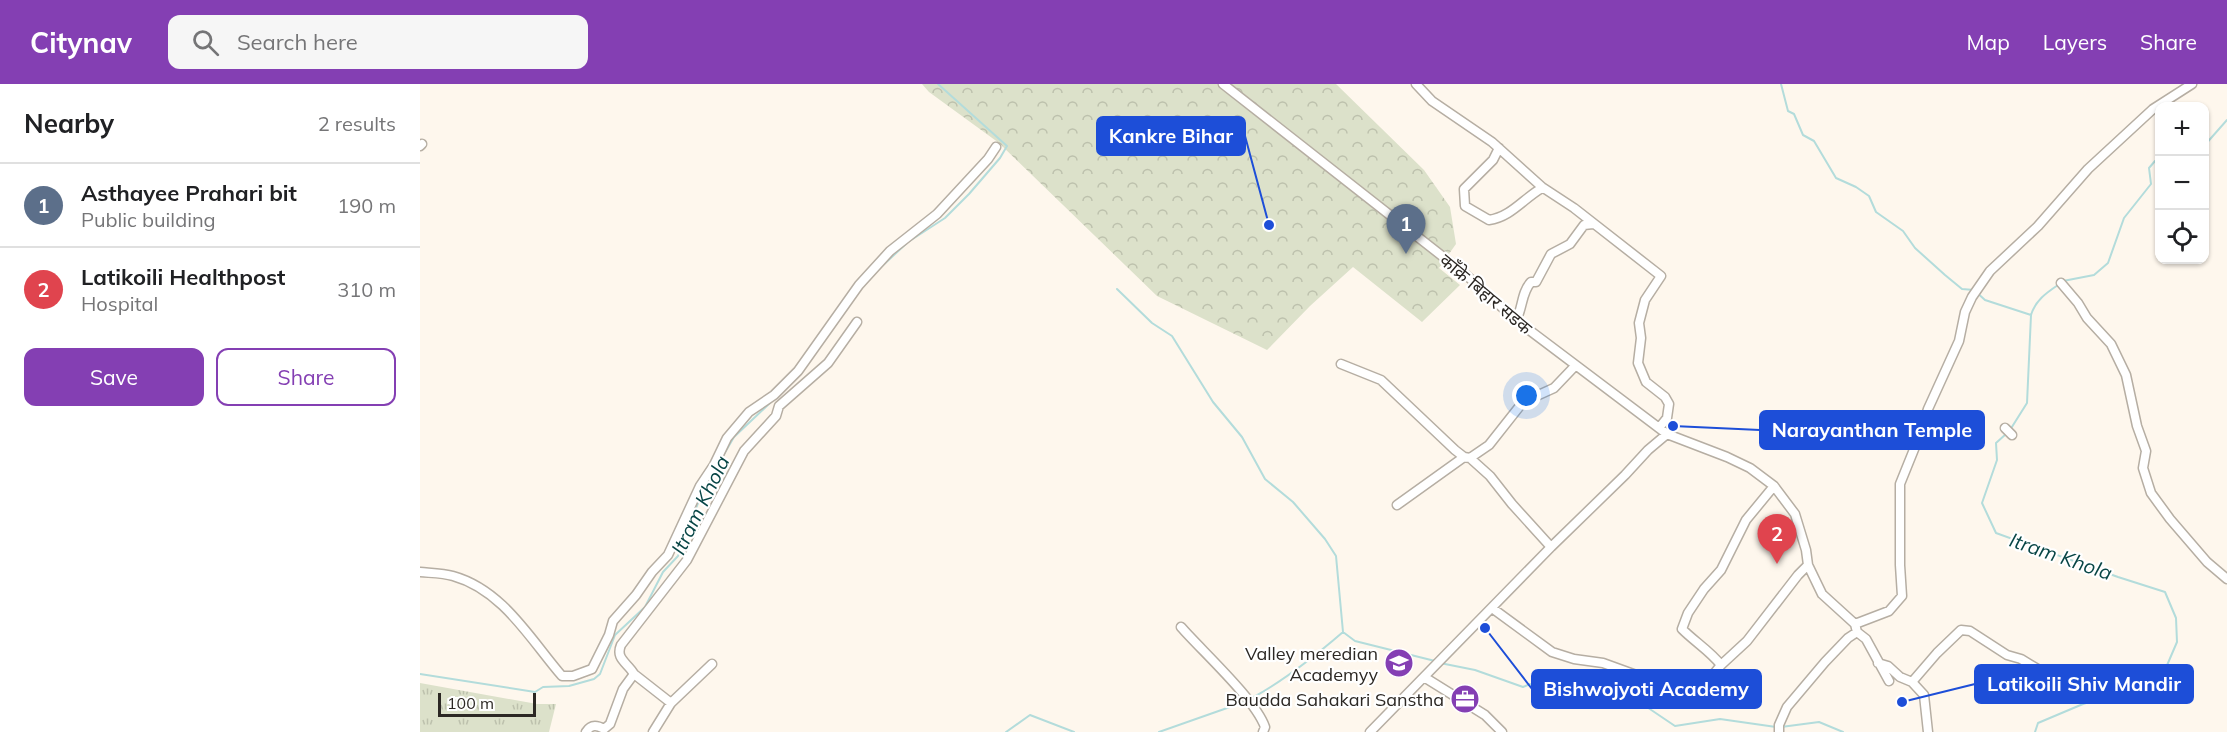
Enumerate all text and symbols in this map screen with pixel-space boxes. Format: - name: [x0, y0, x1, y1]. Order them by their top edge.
- search box: [168, 15, 588, 69]
- text: Citynav: [30, 25, 132, 60]
- icon: search: [189, 26, 222, 59]
- text: Search here: [237, 28, 358, 56]
- text: Map: [1967, 29, 2010, 55]
- text: Layers: [2043, 29, 2107, 55]
- text: Share: [2140, 29, 2197, 55]
- map controls: [2155, 102, 2209, 264]
- button: +: [2155, 102, 2209, 156]
- text: Nearby: [24, 107, 114, 140]
- text: 2 results: [318, 111, 396, 136]
- callout: Kankre Bihar: [1097, 117, 1245, 155]
- text: Kankre Bihar: [1109, 123, 1233, 148]
- button: −: [2155, 156, 2209, 210]
- text: Asthayee Prahari bit: [81, 179, 297, 207]
- text: 1: [38, 193, 50, 218]
- text: 190 m: [337, 193, 396, 218]
- pin: 1: [1386, 204, 1426, 254]
- text: Public building: [81, 207, 216, 232]
- button: locate: [2155, 210, 2209, 264]
- street label: काँक्रे बिहार सडक: [1435, 249, 1538, 340]
- text: Latikoili Healthpost: [81, 263, 285, 291]
- text: 2: [38, 277, 50, 302]
- text: 310 m: [337, 277, 396, 302]
- text: Hospital: [81, 291, 158, 316]
- button: Save: [24, 348, 204, 406]
- button: Share: [216, 348, 396, 406]
- your location: [1512, 381, 1541, 410]
- callout: Narayanthan Temple: [1760, 411, 1984, 449]
- text: Narayanthan Temple: [1772, 417, 1972, 442]
- water label: Itram Khola: [665, 452, 735, 558]
- pin: 2: [1758, 514, 1796, 564]
- water label: Itram Khola: [2006, 527, 2116, 585]
- place label: Valley meredian Academyy: [1245, 642, 1378, 686]
- school or university icon: Valley meredian Academyy: [1383, 647, 1415, 679]
- callout: Latikoili Shiv Mandir: [1975, 665, 2193, 703]
- callout: Bishwojyoti Academy: [1532, 670, 1761, 708]
- text: Latikoili Shiv Mandir: [1987, 671, 2181, 696]
- text: Bishwojyoti Academy: [1543, 676, 1749, 701]
- office icon: Baudda Sahakari Sanstha: [1449, 683, 1481, 715]
- place label: Baudda Sahakari Sanstha: [1226, 688, 1444, 711]
- scale bar: [438, 690, 536, 718]
- text: 100 m: [447, 693, 494, 713]

